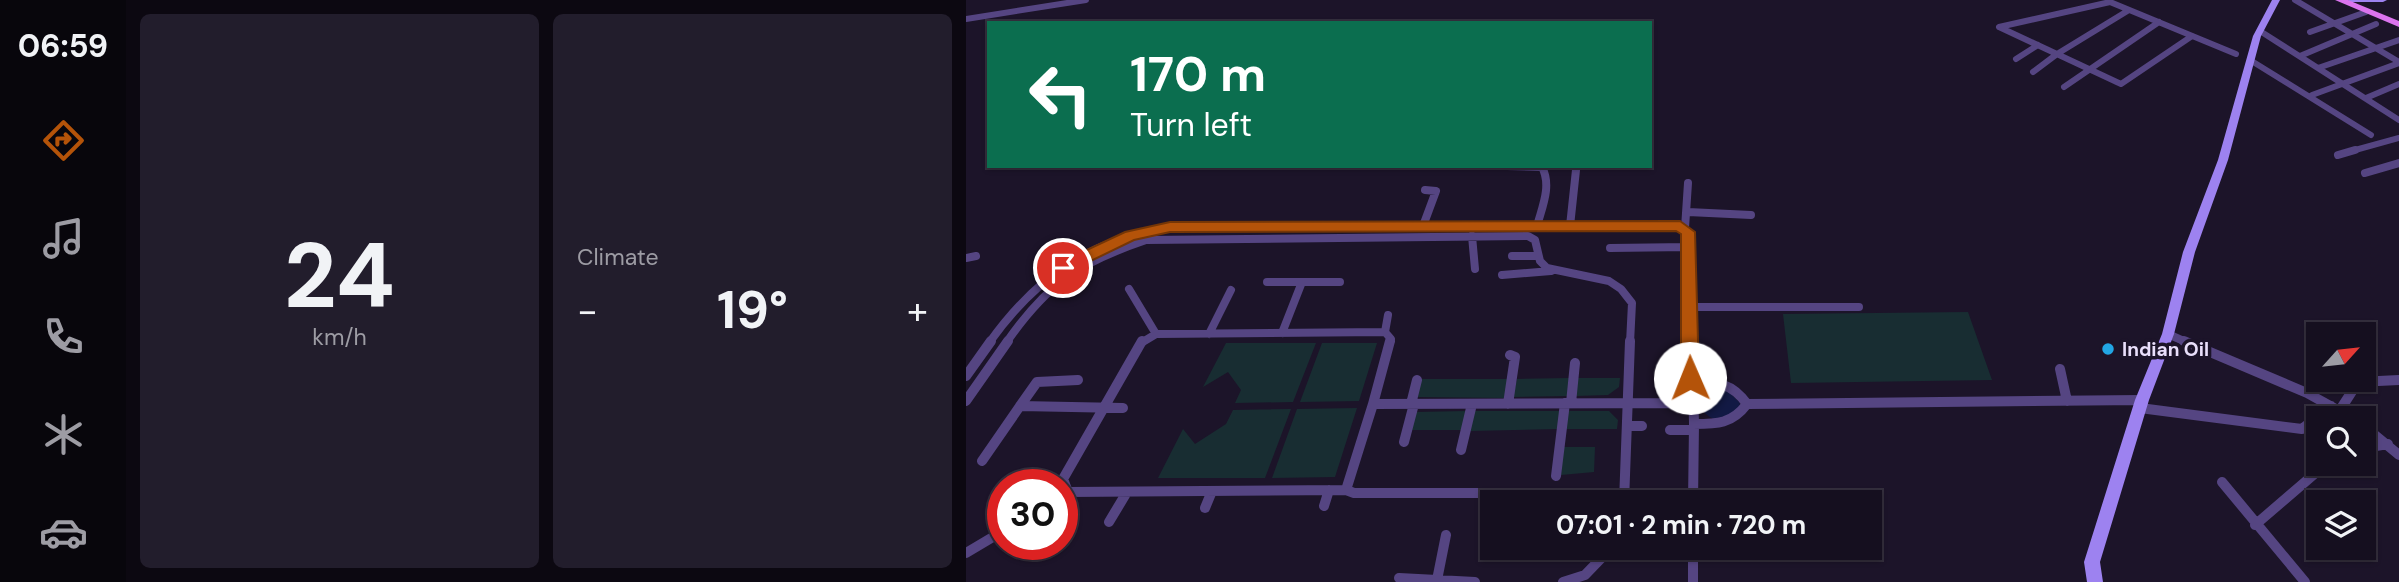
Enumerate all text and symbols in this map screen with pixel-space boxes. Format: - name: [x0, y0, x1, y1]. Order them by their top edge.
- text: 06:59: [18, 25, 108, 67]
- text: 170 m: [1130, 42, 1266, 106]
- icon: left: [1015, 49, 1106, 140]
- text: Turn left: [1130, 104, 1252, 146]
- icon: directions: [39, 116, 88, 165]
- icon: music: [39, 214, 88, 263]
- text: 24: [284, 217, 395, 335]
- pin: [1033, 238, 1093, 298]
- text: Climate: [577, 242, 659, 272]
- icon: arrive: [1044, 249, 1082, 287]
- text: 19°: [717, 276, 788, 344]
- text: −: [577, 286, 598, 336]
- text: +: [907, 286, 928, 336]
- icon: phone: [39, 312, 88, 361]
- text: km/h: [312, 322, 367, 352]
- north arrow: [2306, 322, 2376, 392]
- map controls: [2306, 322, 2376, 560]
- place label: Indian Oil: [2122, 337, 2209, 362]
- position arrow: [1653, 341, 1727, 415]
- marker: Indian Oil: [2100, 341, 2116, 357]
- button: search: [2306, 406, 2376, 476]
- icon: climate: [39, 410, 88, 459]
- speed limit sign: 30: [987, 469, 1078, 560]
- button: layers: [2306, 490, 2376, 560]
- icon: car: [39, 508, 88, 557]
- text: 07:01 · 2 min · 720 m: [1556, 508, 1806, 542]

